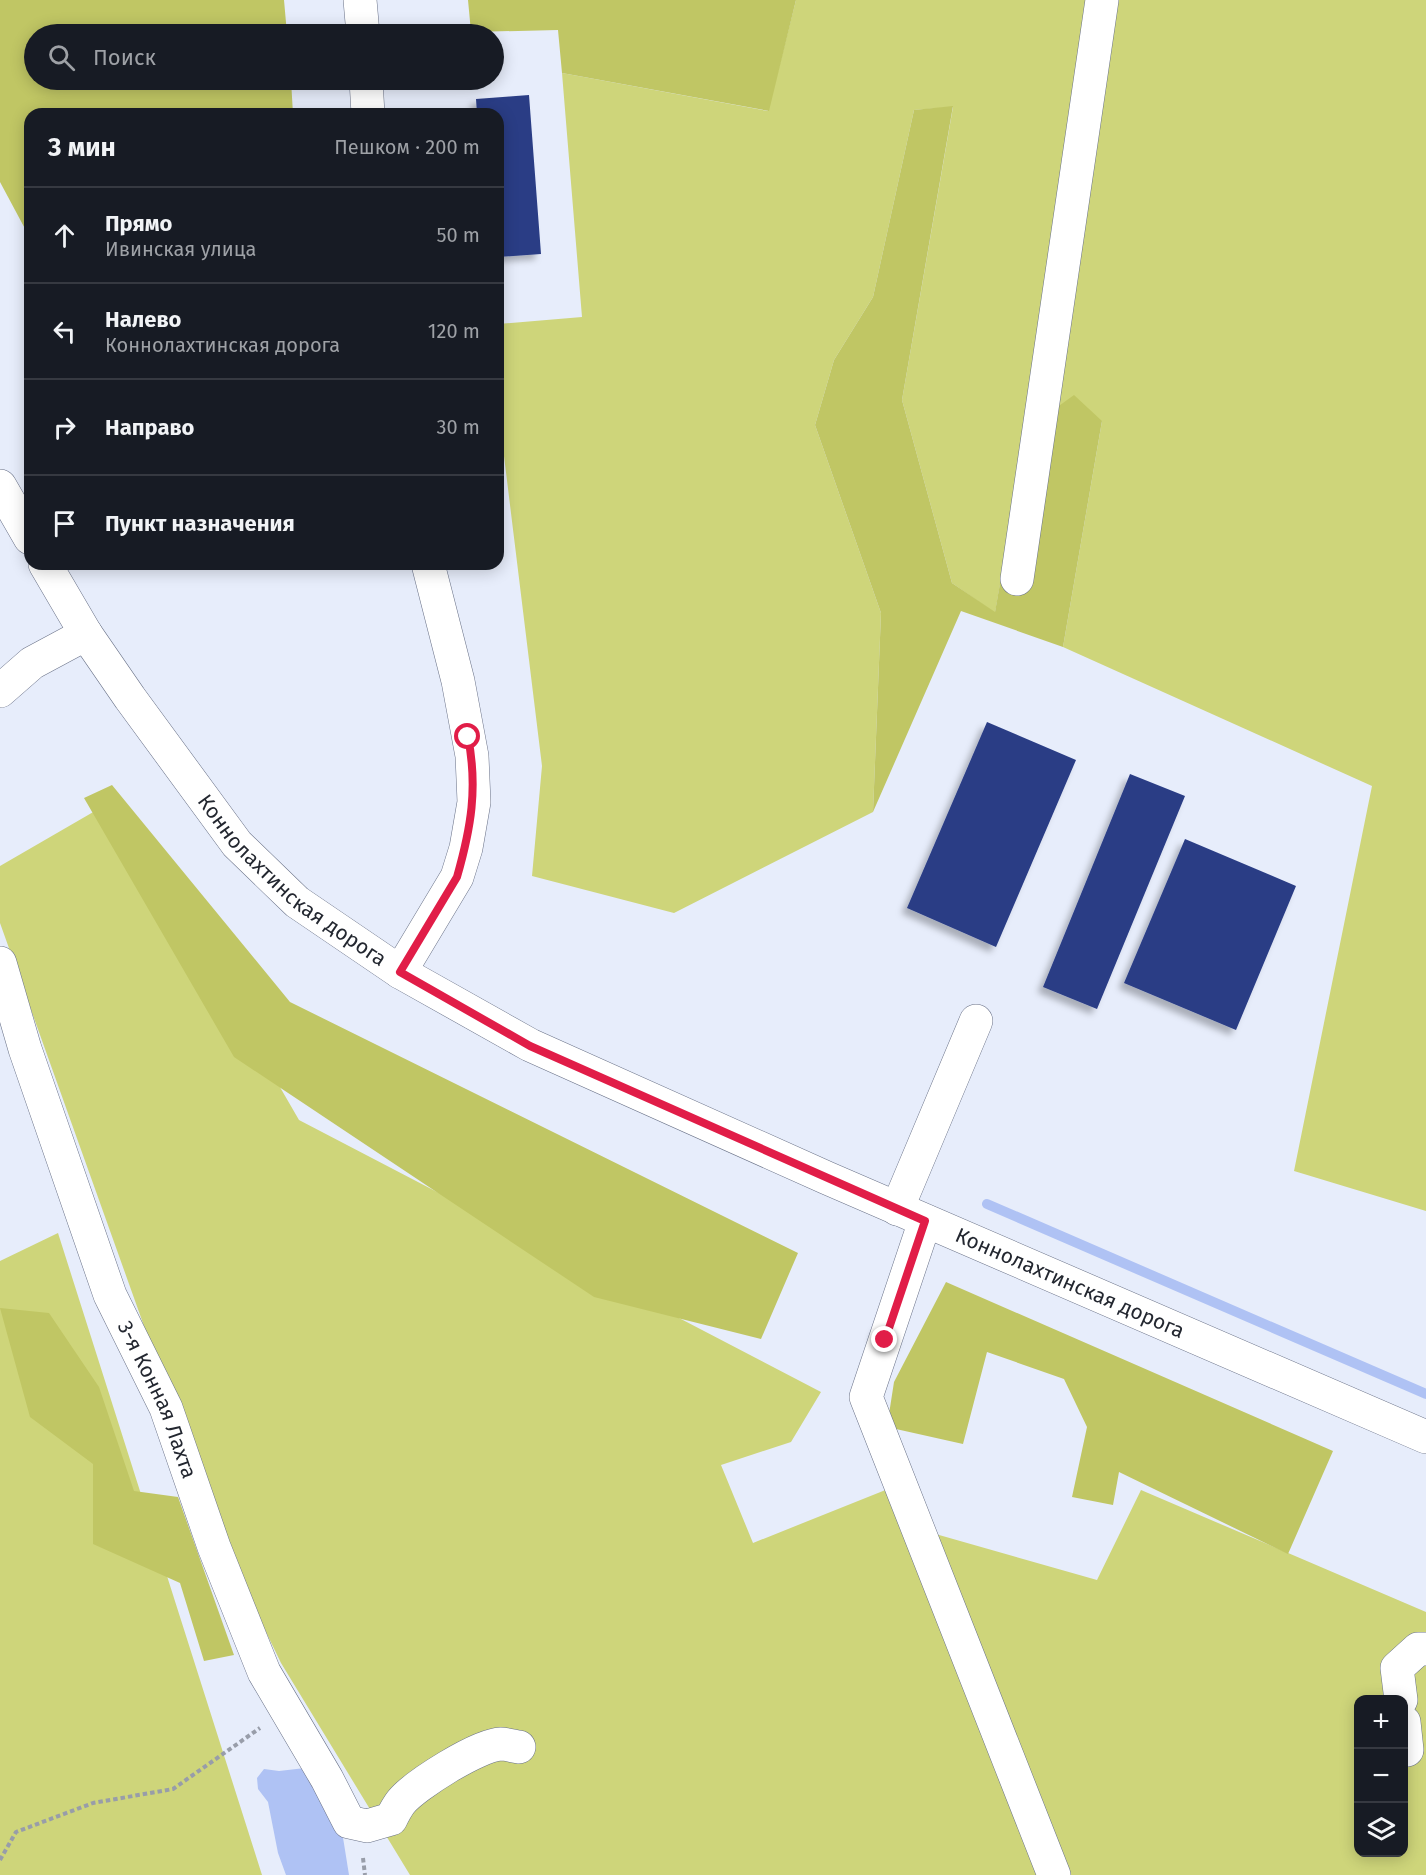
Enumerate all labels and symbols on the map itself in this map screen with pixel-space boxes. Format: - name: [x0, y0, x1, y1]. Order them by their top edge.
- route start: [454, 723, 480, 749]
- street label: Коннолахтинская дорога: [192, 789, 391, 972]
- street label: Коннолахтинская дорога: [951, 1222, 1189, 1344]
- street label: 3-я Конная Лахта: [112, 1317, 202, 1482]
- route end: [871, 1326, 897, 1352]

